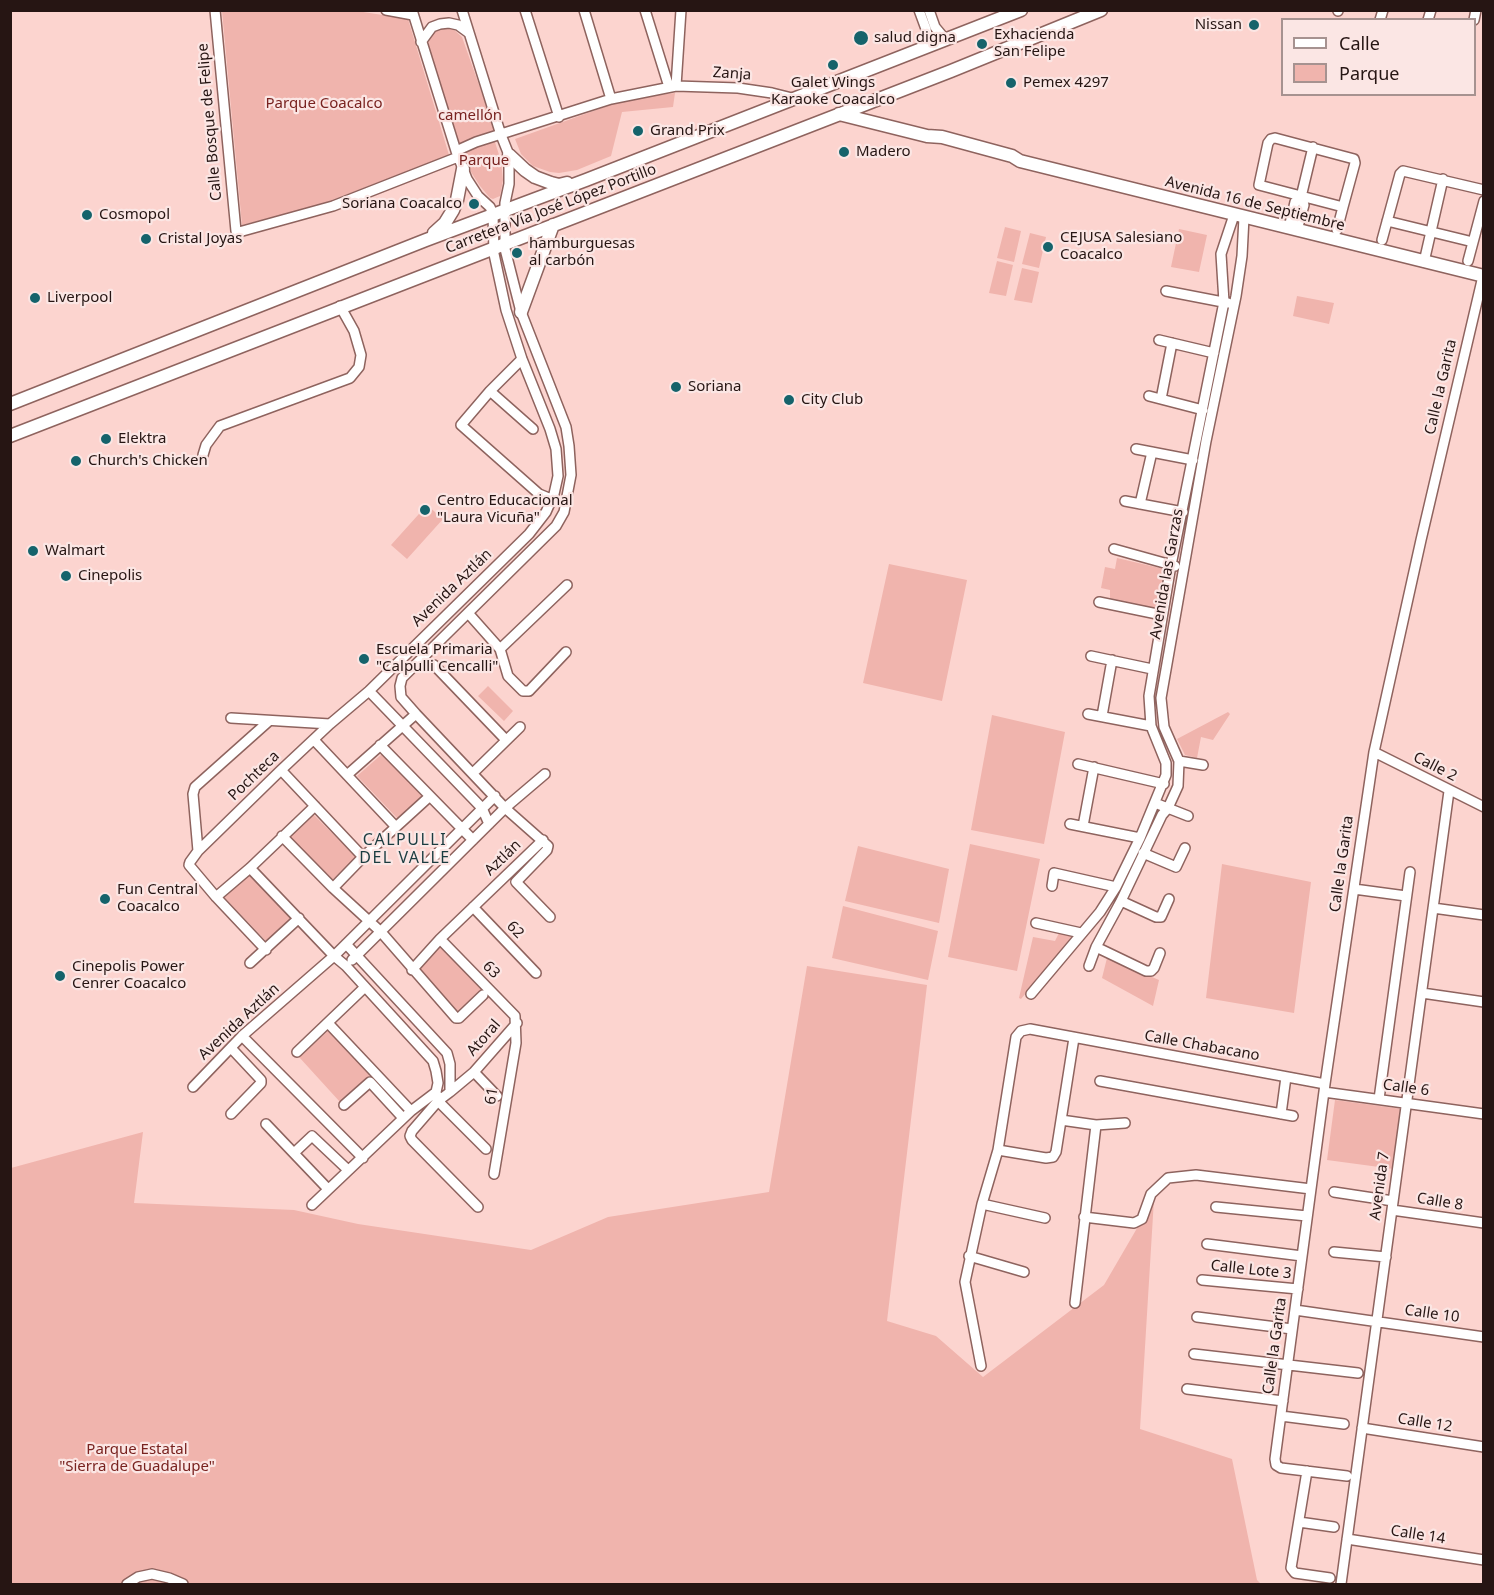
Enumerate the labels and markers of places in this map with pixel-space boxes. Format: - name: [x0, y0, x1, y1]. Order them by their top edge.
- place label: Nissan: [1195, 16, 1242, 34]
- marker: Nissan: [1247, 18, 1261, 32]
- place label: Exhacienda San Felipe: [994, 26, 1074, 61]
- marker: salud digna: [852, 29, 870, 47]
- place label: salud digna: [874, 29, 956, 47]
- marker: Exhacienda San Felipe: [975, 37, 989, 51]
- marker: Galet Wings Karaoke Coacalco: [826, 58, 840, 72]
- place label: Galet Wings Karaoke Coacalco: [771, 74, 895, 109]
- place label: Pemex 4297: [1023, 74, 1109, 92]
- marker: Pemex 4297: [1004, 76, 1018, 90]
- place label: Grand Prix: [650, 122, 725, 140]
- marker: Grand Prix: [631, 124, 645, 138]
- place label: Madero: [856, 143, 911, 161]
- marker: Madero: [837, 145, 851, 159]
- place label: Soriana Coacalco: [342, 195, 462, 213]
- marker: Soriana Coacalco: [467, 197, 481, 211]
- place label: Cosmopol: [99, 206, 170, 224]
- marker: Cosmopol: [80, 208, 94, 222]
- place label: CEJUSA Salesiano Coacalco: [1060, 229, 1182, 264]
- place label: Cristal Joyas: [158, 230, 242, 248]
- marker: Cristal Joyas: [139, 232, 153, 246]
- place label: hamburguesas al carbón: [529, 235, 635, 270]
- marker: CEJUSA Salesiano Coacalco: [1041, 240, 1055, 254]
- marker: hamburguesas al carbón: [510, 246, 524, 260]
- place label: Liverpool: [47, 289, 112, 307]
- marker: Liverpool: [28, 291, 42, 305]
- place label: Soriana: [688, 378, 741, 396]
- marker: Soriana: [669, 380, 683, 394]
- place label: City Club: [801, 391, 863, 409]
- marker: City Club: [782, 393, 796, 407]
- place label: Elektra: [118, 430, 166, 448]
- marker: Elektra: [99, 432, 113, 446]
- place label: Church's Chicken: [88, 452, 208, 470]
- marker: Church's Chicken: [69, 454, 83, 468]
- place label: Centro Educacional "Laura Vicuña": [437, 492, 573, 527]
- marker: Centro Educacional "Laura Vicuña": [418, 503, 432, 517]
- place label: Walmart: [45, 542, 105, 560]
- marker: Walmart: [26, 544, 40, 558]
- place label: Cinepolis: [78, 567, 142, 585]
- marker: Cinepolis: [59, 569, 73, 583]
- place label: Escuela Primaria "Calpulli Cencalli": [376, 641, 498, 676]
- marker: Escuela Primaria "Calpulli Cencalli": [357, 652, 371, 666]
- place label: Fun Central Coacalco: [117, 881, 198, 916]
- marker: Fun Central Coacalco: [98, 892, 112, 906]
- place label: Cinepolis Power Cenrer Coacalco: [72, 958, 186, 993]
- marker: Cinepolis Power Cenrer Coacalco: [53, 969, 67, 983]

